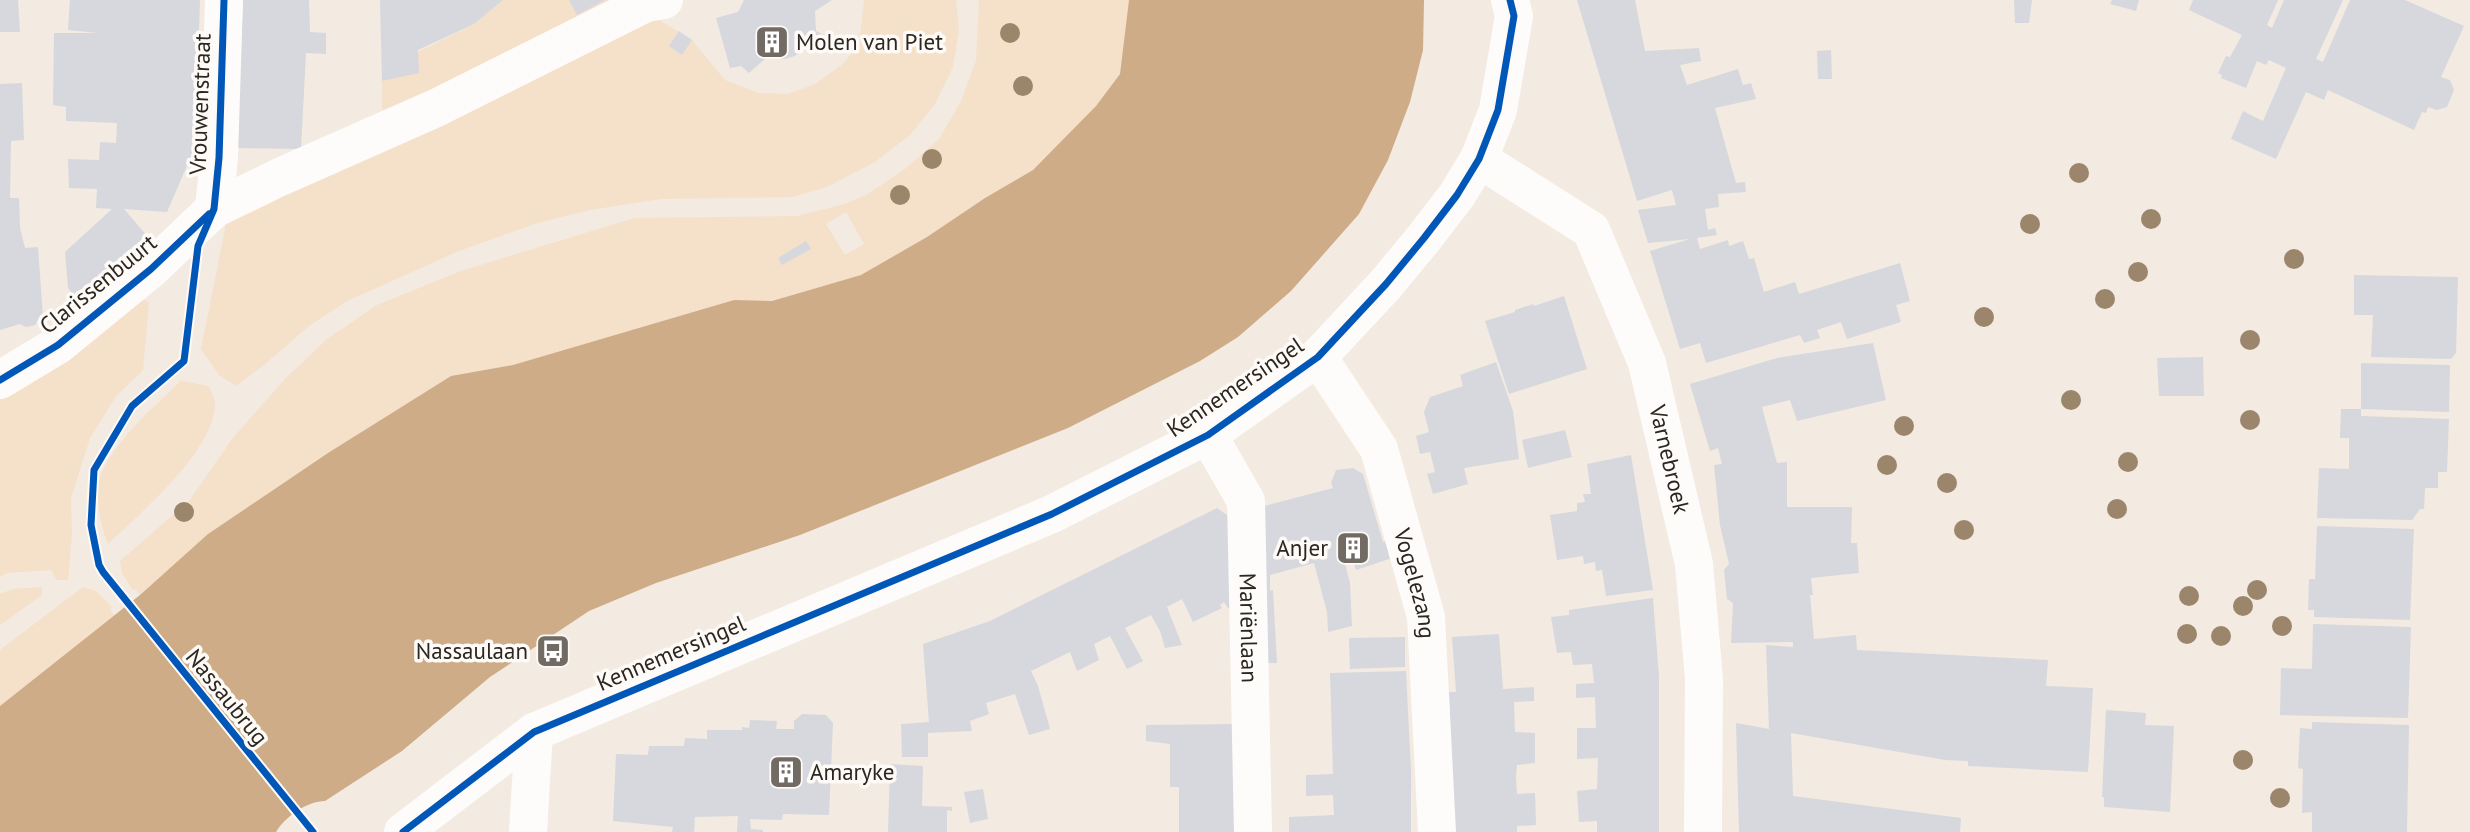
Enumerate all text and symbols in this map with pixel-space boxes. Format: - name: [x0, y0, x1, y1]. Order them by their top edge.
- building icon: Molen van Piet: [753, 23, 791, 61]
- place label: Molen van Piet: [796, 27, 943, 56]
- street label: Vrouwenstraat: [183, 33, 216, 176]
- street label: Clarissenbuurt: [33, 227, 162, 340]
- street label: Kennemersingel: [1161, 330, 1309, 443]
- street label: Varnebroek: [1643, 401, 1697, 517]
- street label: Vogelezang: [1388, 524, 1442, 639]
- building icon: Anjer: [1334, 529, 1372, 567]
- place label: Anjer: [1276, 533, 1328, 562]
- street label: Mariënlaan: [1234, 572, 1265, 683]
- street label: Kennemersingel: [592, 608, 750, 697]
- bus stop icon: Nassaulaan: [534, 632, 572, 670]
- place label: Nassaulaan: [416, 636, 528, 665]
- street label: Nassaubrug: [180, 643, 275, 751]
- building icon: Amaryke: [767, 753, 805, 791]
- place label: Amaryke: [810, 757, 895, 786]

